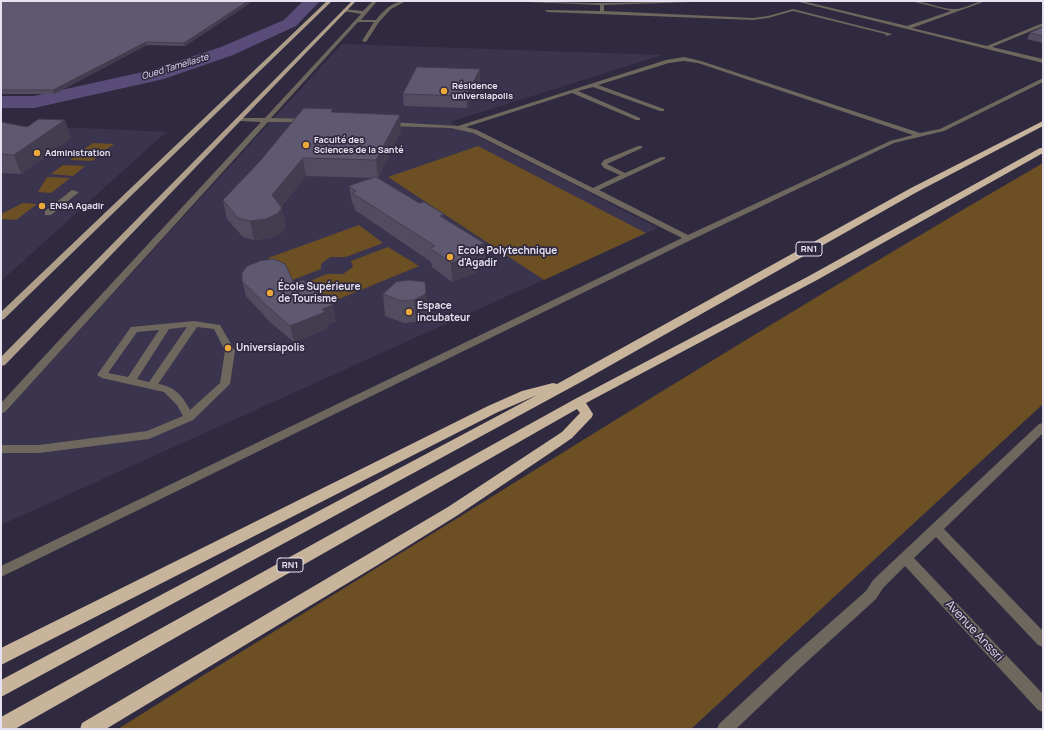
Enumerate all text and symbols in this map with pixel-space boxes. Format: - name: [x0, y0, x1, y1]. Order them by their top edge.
- water label: Oued Tamellaste: [140, 52, 210, 82]
- place label: Résidence universiapolis: [452, 81, 513, 102]
- marker: Résidence universiapolis: [439, 86, 449, 96]
- place label: Faculté des Sciences de la Santé: [314, 135, 404, 156]
- marker: Faculté des Sciences de la Santé: [301, 140, 311, 150]
- marker: Administration: [32, 148, 42, 158]
- place label: Administration: [45, 148, 110, 158]
- marker: ENSA Agadir: [37, 201, 47, 211]
- place label: ENSA Agadir: [50, 201, 104, 211]
- road number: RN1: [796, 242, 822, 256]
- place label: Ecole Polytechnique d'Agadir: [458, 245, 557, 268]
- marker: Ecole Polytechnique d'Agadir: [445, 252, 455, 262]
- place label: École Supérieure de Tourisme: [278, 281, 360, 304]
- marker: École Supérieure de Tourisme: [265, 288, 275, 298]
- place label: Espace incubateur: [417, 300, 470, 324]
- marker: Espace incubateur: [404, 307, 414, 317]
- place label: Universiapolis: [236, 342, 305, 354]
- marker: Universiapolis: [223, 343, 233, 353]
- road number: RN1: [277, 558, 303, 572]
- street label: Avenue Anssri: [942, 598, 1006, 664]

